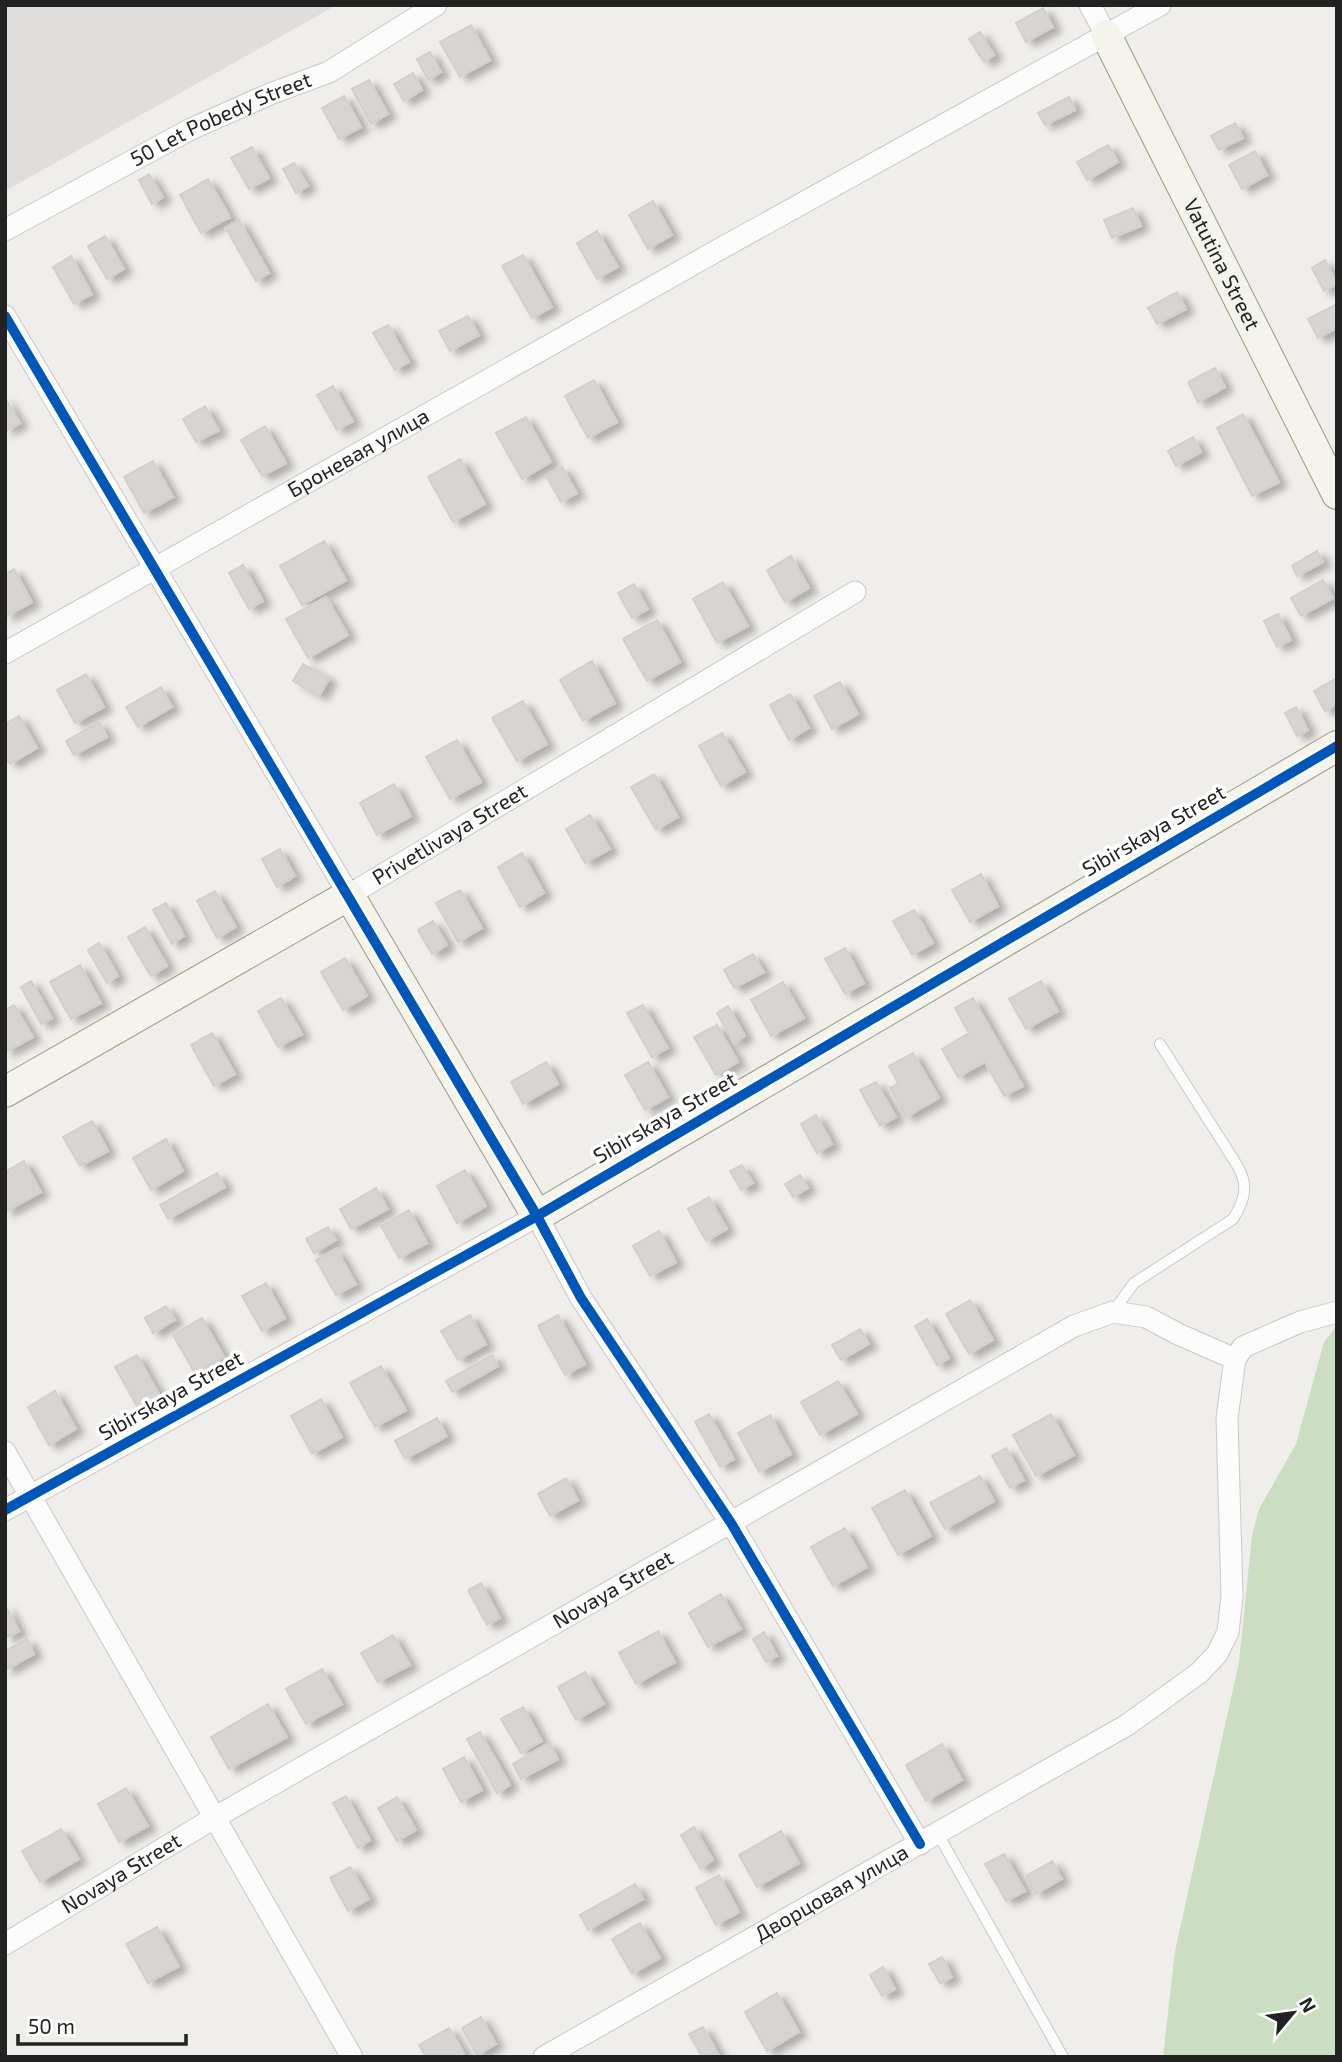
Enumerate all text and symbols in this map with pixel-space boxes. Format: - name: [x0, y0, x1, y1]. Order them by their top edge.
- street label: 50 Let Pobedy Street: [125, 66, 314, 171]
- street label: Vatutina Street: [1179, 194, 1266, 334]
- street label: Броневая улица: [283, 402, 433, 502]
- street label: Privetlivaya Street: [367, 777, 531, 889]
- street label: Sibirskaya Street: [1077, 779, 1229, 881]
- street label: Sibirskaya Street: [588, 1066, 740, 1168]
- street label: Sibirskaya Street: [94, 1345, 247, 1445]
- street label: Novaya Street: [548, 1544, 677, 1633]
- street label: Novaya Street: [57, 1827, 185, 1918]
- street label: Дворцовая улица: [750, 1838, 912, 1946]
- north arrow: [1258, 1978, 1328, 2048]
- text: N: [1295, 1993, 1322, 2016]
- scale bar: [18, 2002, 186, 2046]
- text: 50 m: [28, 2013, 75, 2038]

